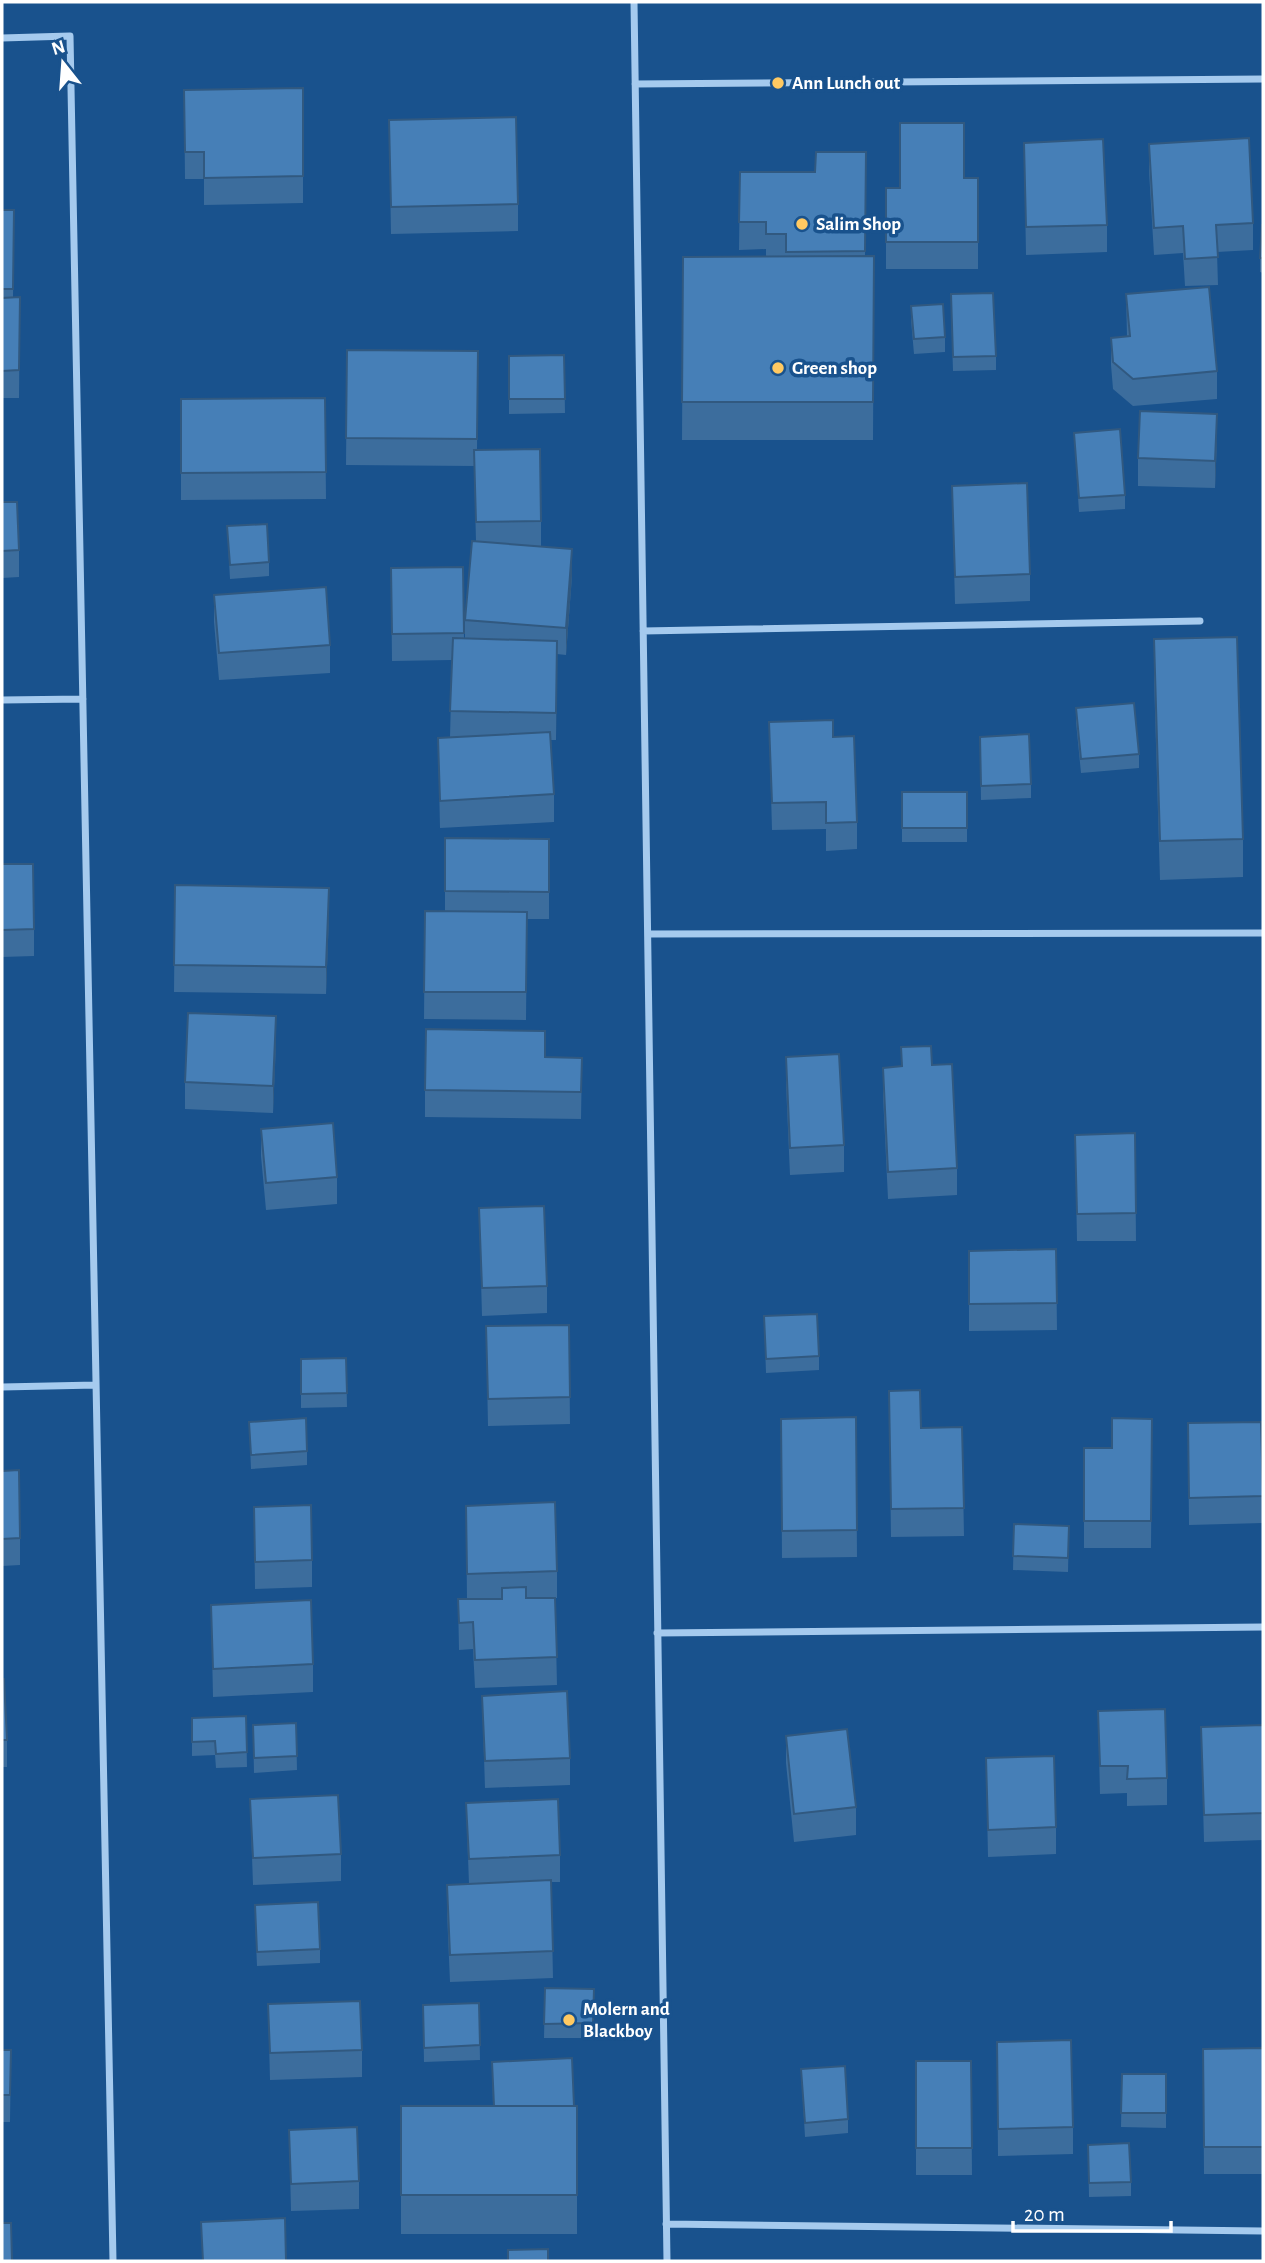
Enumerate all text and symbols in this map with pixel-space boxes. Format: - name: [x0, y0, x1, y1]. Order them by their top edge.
- north arrow: [28, 28, 98, 98]
- text: N: [49, 37, 68, 59]
- place label: Ann Lunch out: [792, 74, 901, 93]
- marker: Ann Lunch out: [770, 75, 786, 91]
- place label: Salim Shop: [816, 215, 901, 234]
- marker: Salim Shop: [794, 216, 810, 232]
- place label: Green shop: [792, 359, 877, 378]
- marker: Green shop: [770, 360, 786, 376]
- place label: Molern and Blackboy: [583, 2000, 670, 2041]
- marker: Molern and Blackboy: [561, 2012, 577, 2028]
- scale bar: [1013, 2190, 1170, 2234]
- text: 20 m: [1024, 2204, 1065, 2225]

